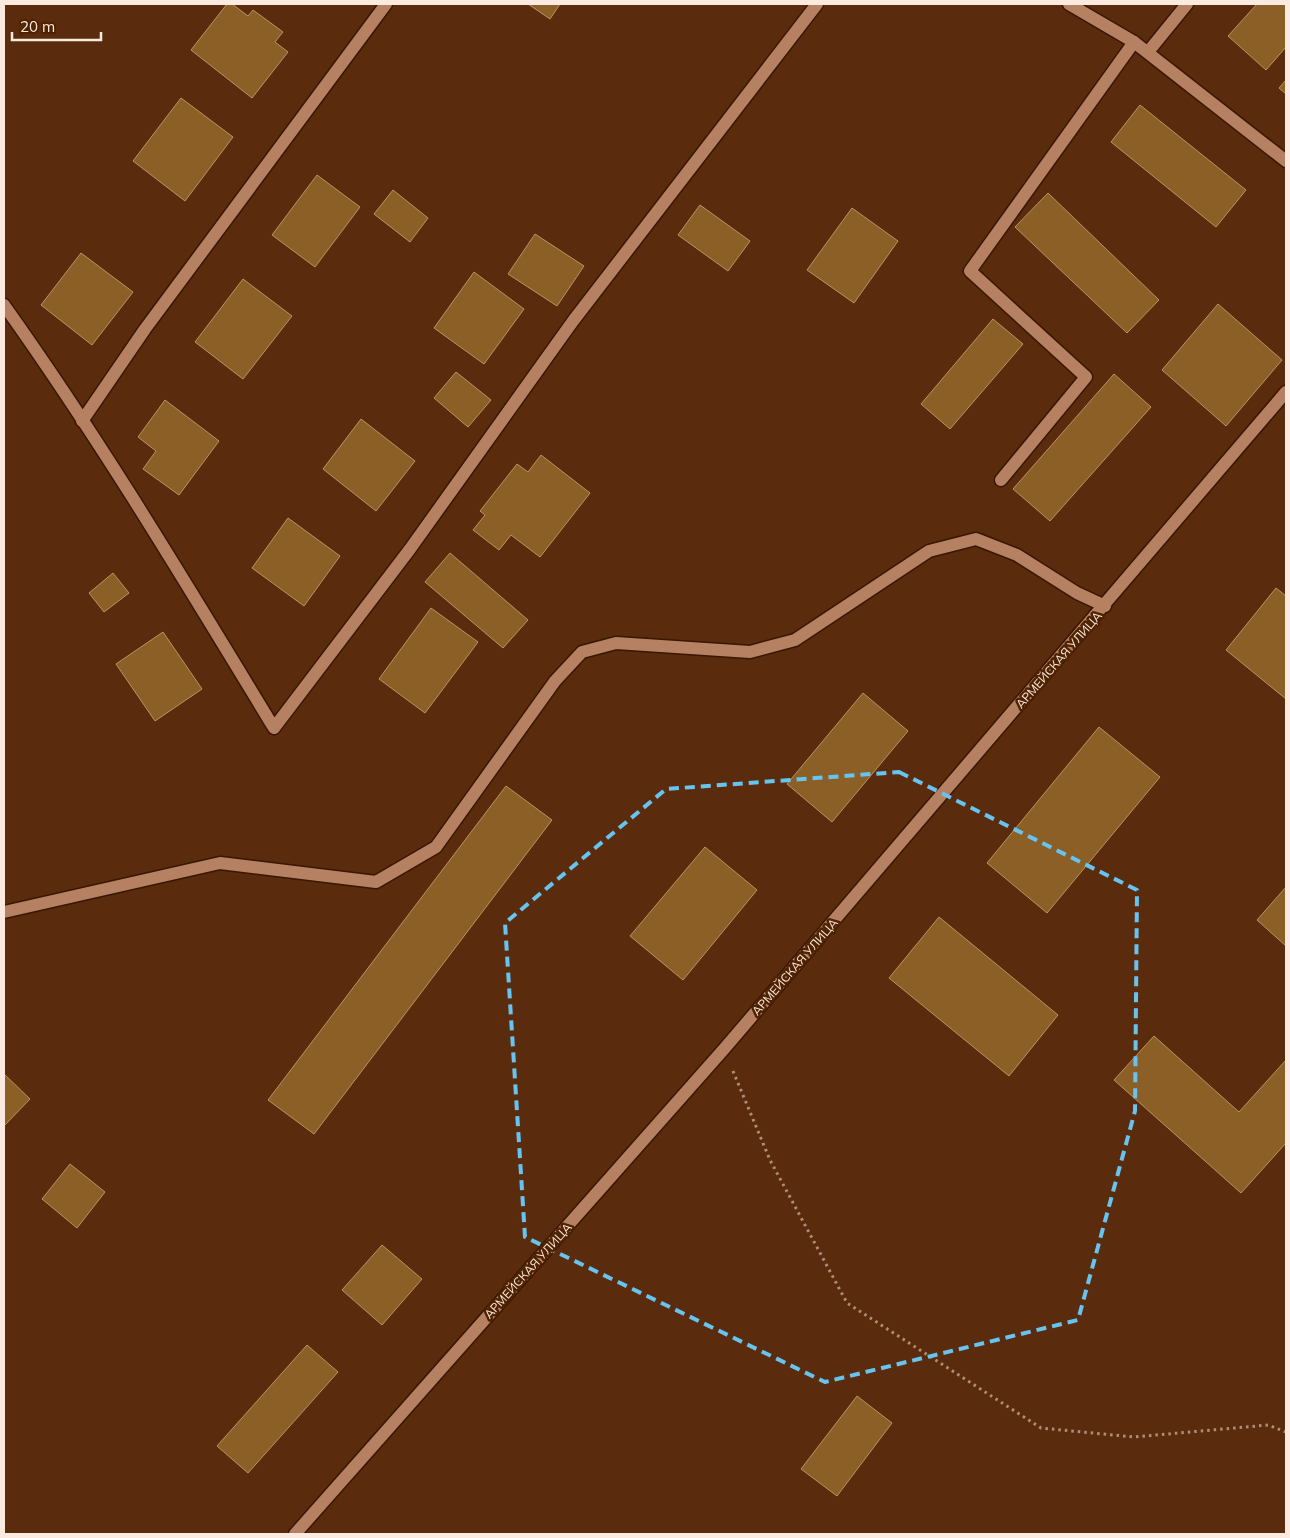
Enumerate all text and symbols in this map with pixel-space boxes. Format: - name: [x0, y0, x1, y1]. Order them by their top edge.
- scale bar: [12, 10, 101, 42]
- text: 20 m: [20, 17, 55, 36]
- street label: АРМЕЙСКАЯ УЛИЦА: [1012, 608, 1105, 711]
- street label: АРМЕЙСКАЯ УЛИЦА: [748, 915, 841, 1018]
- street label: АРМЕЙСКАЯ УЛИЦА: [481, 1220, 575, 1322]

